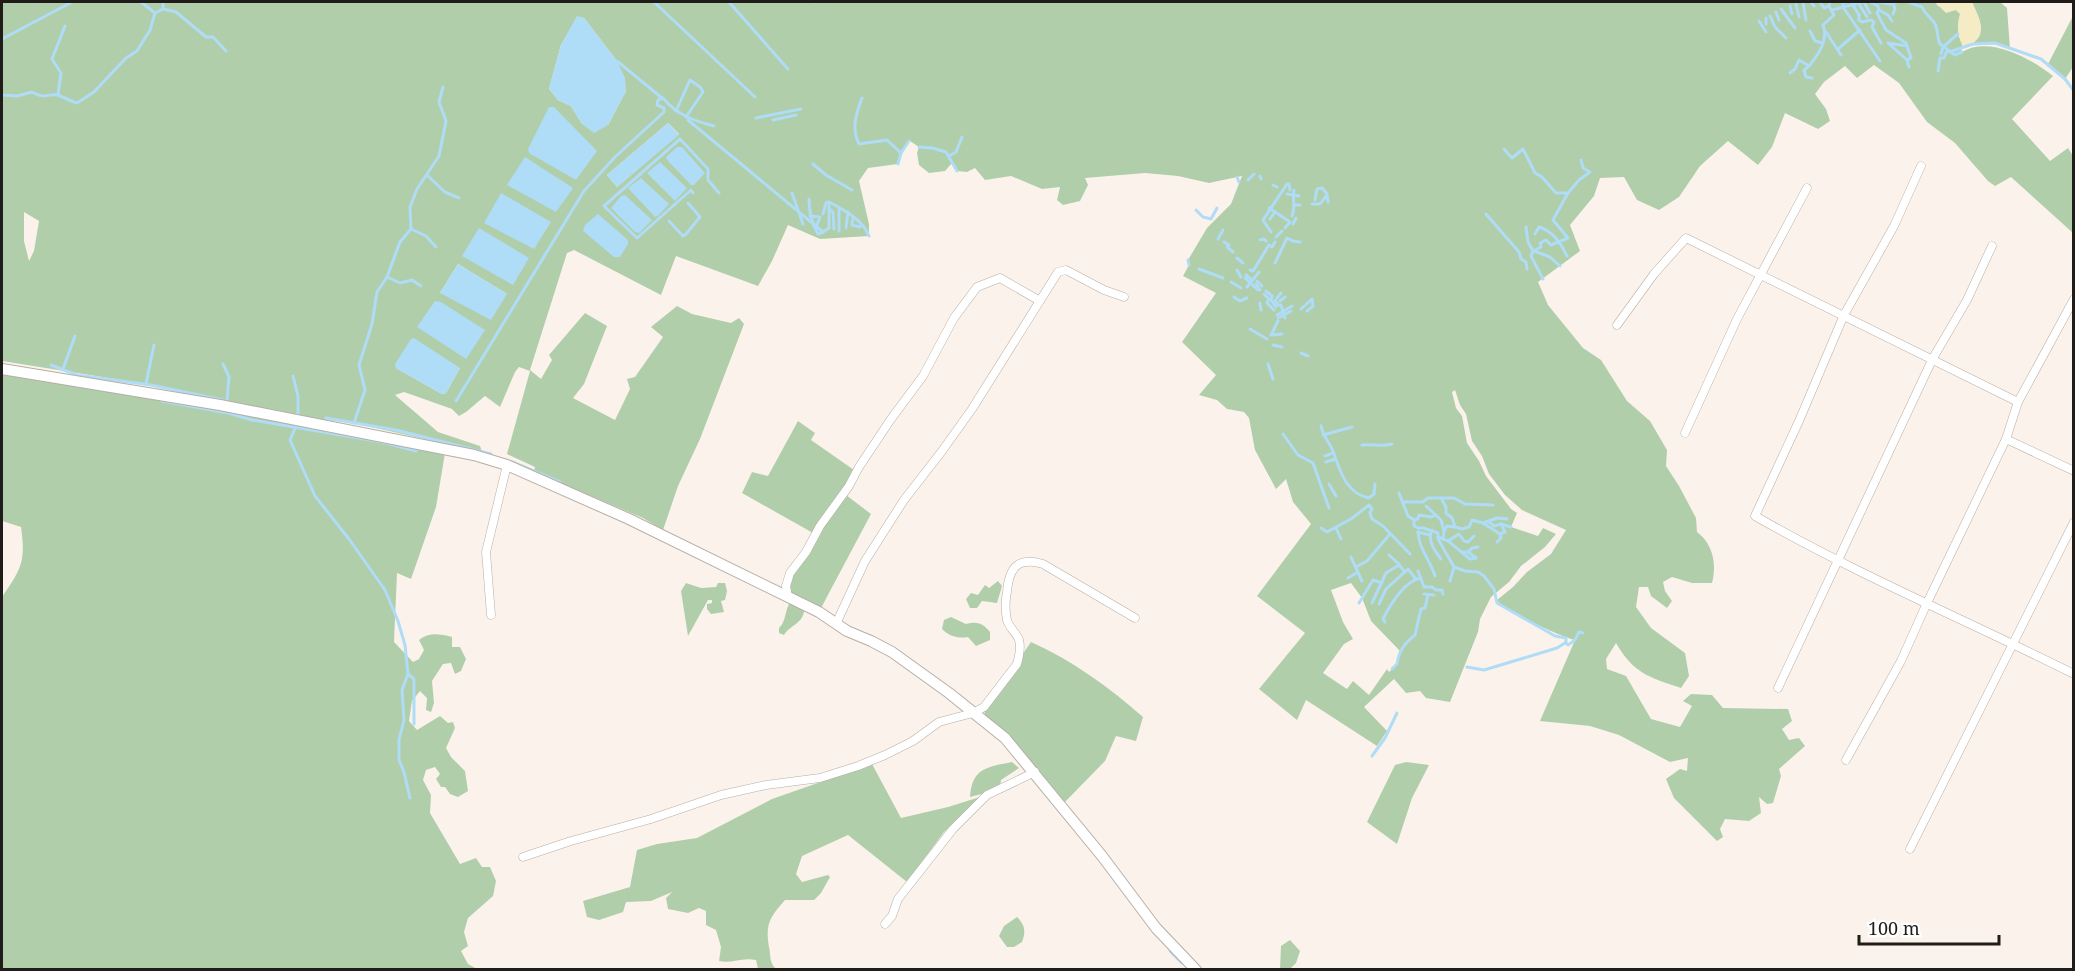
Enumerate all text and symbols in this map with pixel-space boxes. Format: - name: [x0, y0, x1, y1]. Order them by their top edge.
- scale bar: [1859, 908, 1998, 946]
- text: 100 m: [1868, 916, 1920, 940]

